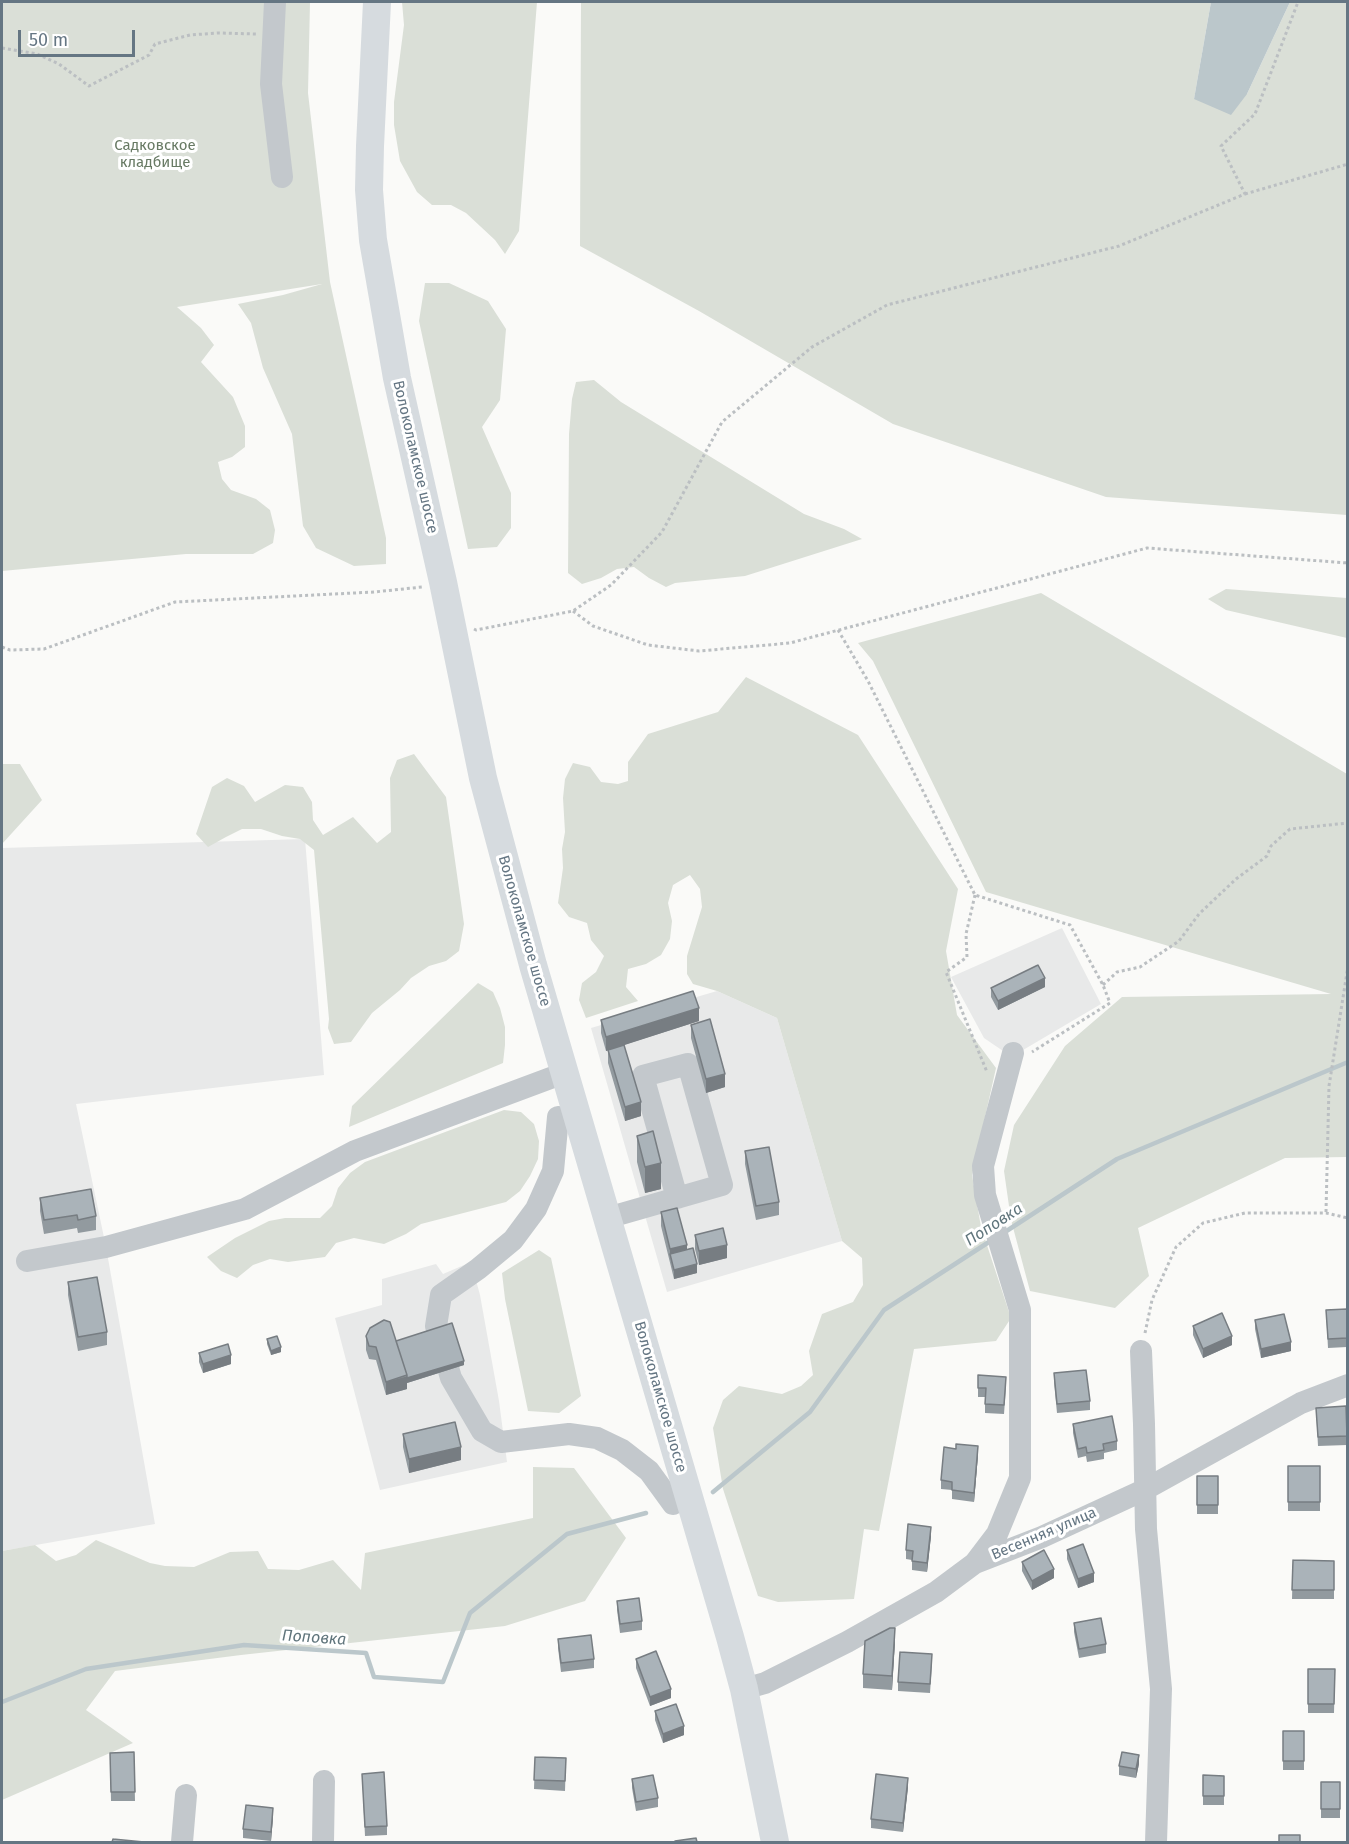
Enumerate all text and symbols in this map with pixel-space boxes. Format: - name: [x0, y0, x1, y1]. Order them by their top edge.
- scale bar: [21, 18, 138, 56]
- text: 50 m: [29, 29, 68, 51]
- park label: Садковское кладбище: [114, 137, 196, 172]
- street label: Волоколамское шоссе: [389, 379, 441, 535]
- street label: Волоколамское шоссе: [494, 853, 554, 1009]
- water label: Поповка: [962, 1199, 1026, 1251]
- street label: Волоколамское шоссе: [630, 1319, 690, 1475]
- street label: Весенняя улица: [989, 1504, 1099, 1564]
- water label: Поповка: [281, 1626, 347, 1650]

